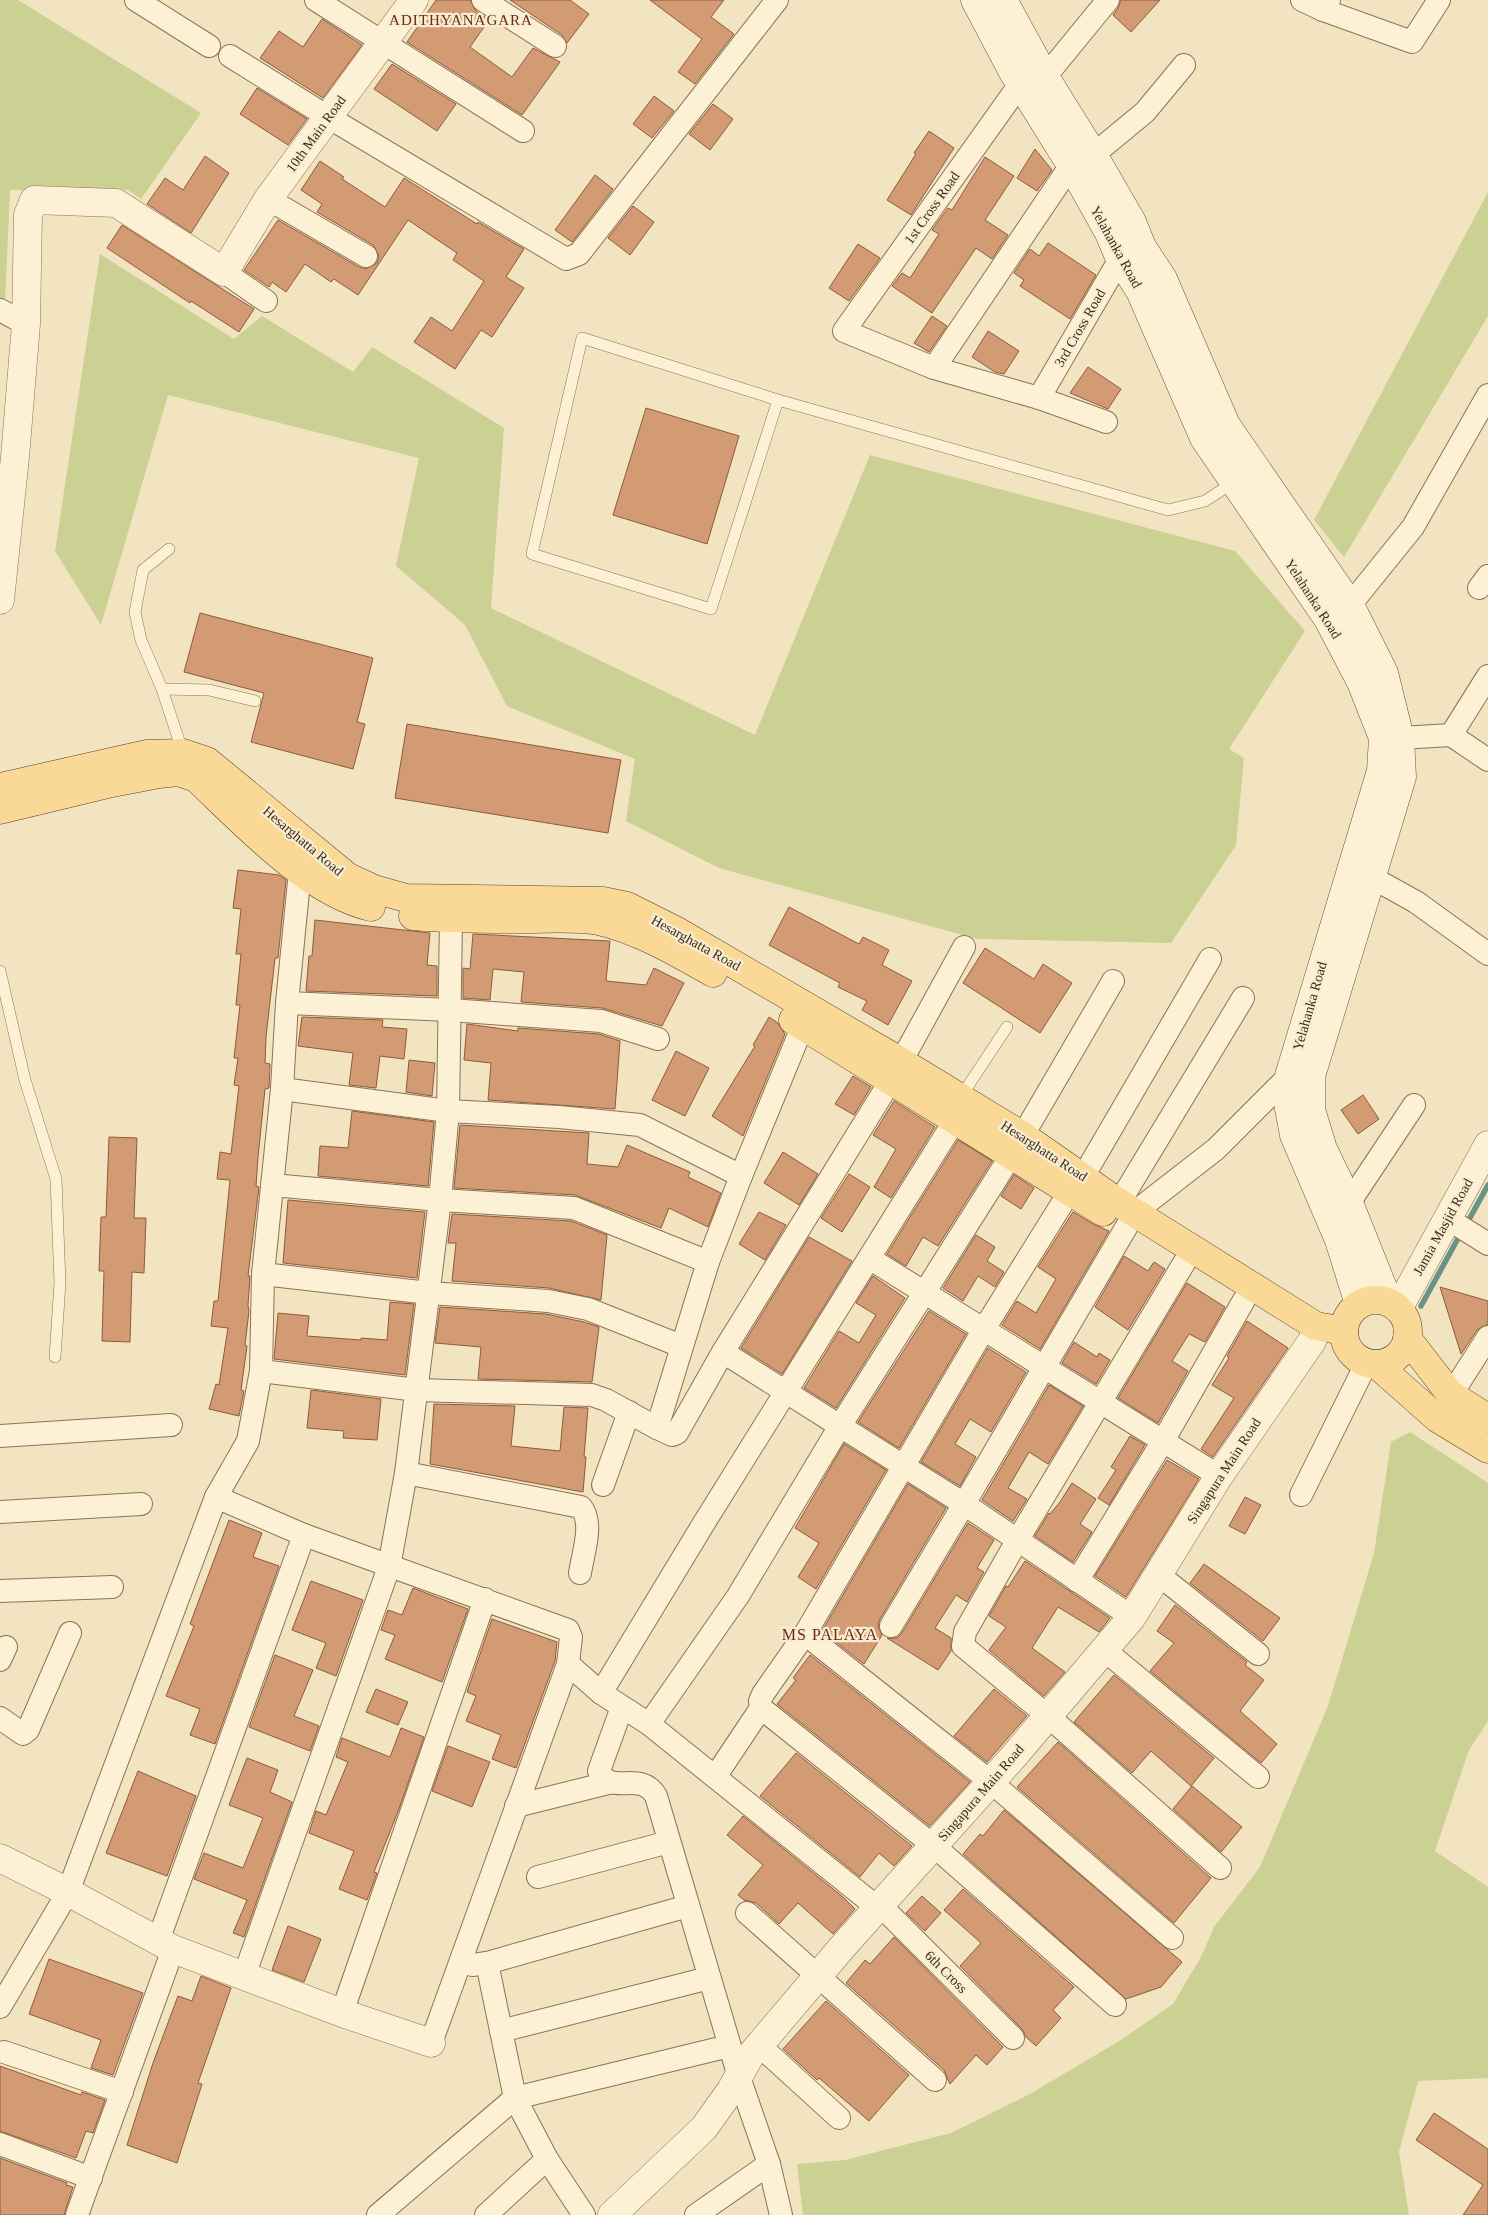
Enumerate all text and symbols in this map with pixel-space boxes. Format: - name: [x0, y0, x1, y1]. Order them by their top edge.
- district label: ADITHYANAGARA: [389, 12, 533, 28]
- street label: 10th Main Road: [283, 93, 349, 175]
- street label: 1st Cross Road: [902, 169, 962, 247]
- street label: Yelahanka Road: [1087, 203, 1145, 291]
- street label: 3rd Cross Road: [1052, 287, 1108, 369]
- street label: Yelahanka Road: [1282, 557, 1344, 641]
- street label: Hesarghatta Road: [260, 803, 346, 879]
- street label: Hesarghatta Road: [649, 912, 743, 974]
- street label: Yelahanka Road: [1290, 960, 1330, 1052]
- street label: Hesarghatta Road: [998, 1118, 1090, 1184]
- street label: Jamia Masjid Road: [1410, 1176, 1476, 1278]
- street label: Singapura Main Road: [1184, 1415, 1264, 1527]
- district label: MS PALAYA: [782, 1626, 878, 1643]
- street label: Singapura Main Road: [935, 1742, 1027, 1844]
- street label: 6th Cross: [922, 1948, 970, 1996]

